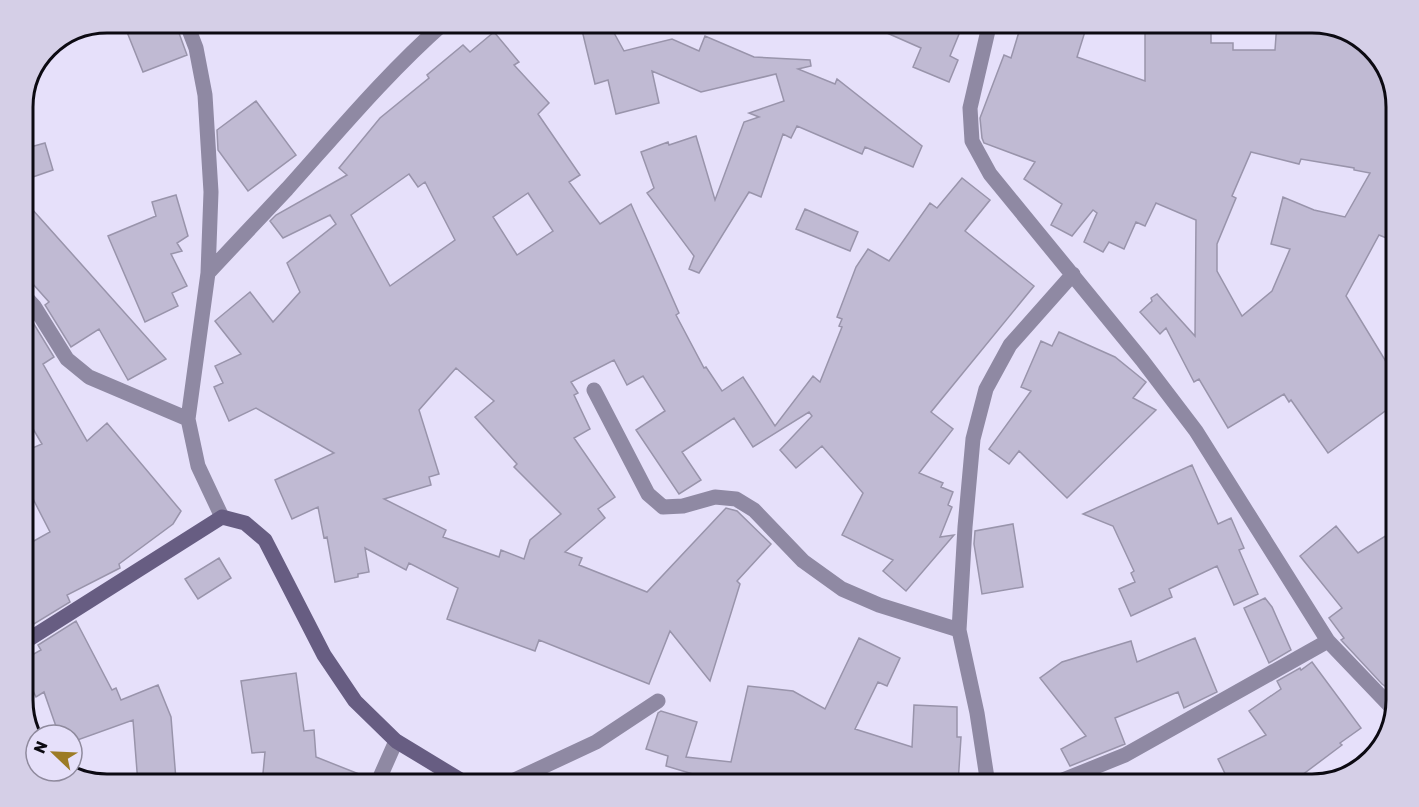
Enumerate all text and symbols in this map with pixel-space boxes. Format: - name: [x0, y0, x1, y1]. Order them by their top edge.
- north arrow: [24, 723, 84, 783]
- text: N: [30, 738, 52, 756]

